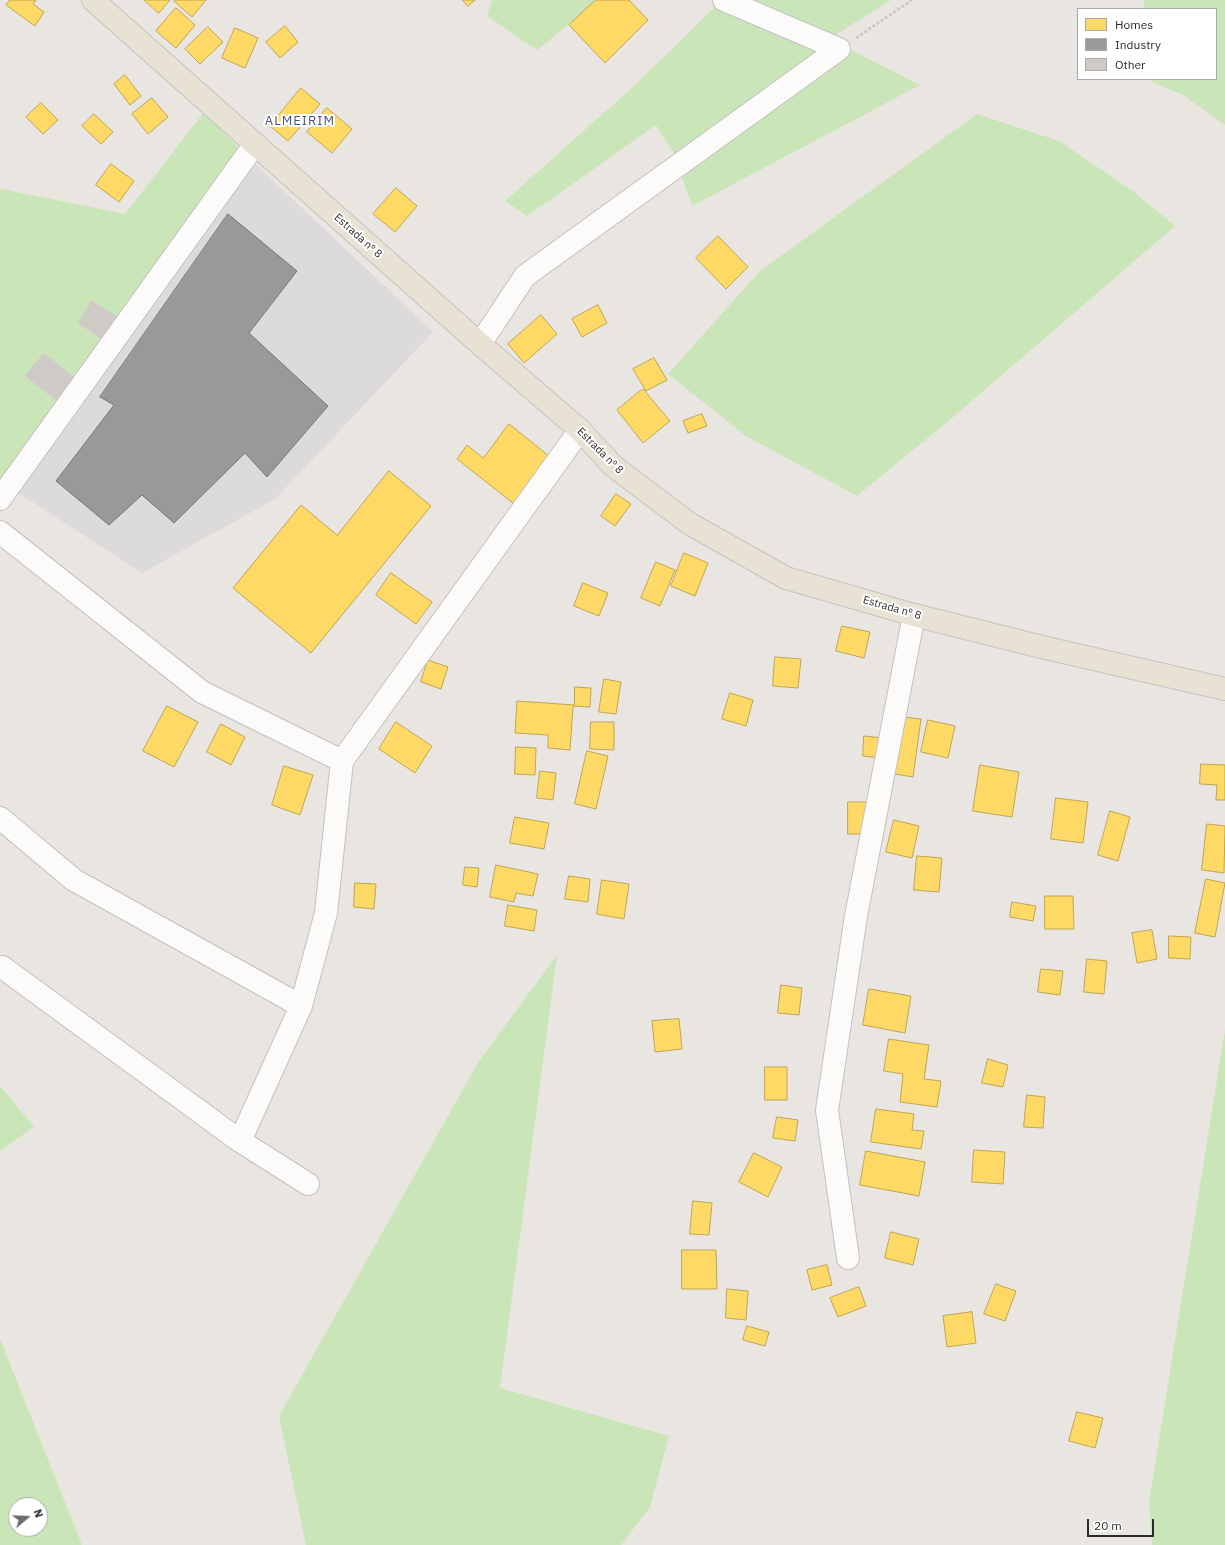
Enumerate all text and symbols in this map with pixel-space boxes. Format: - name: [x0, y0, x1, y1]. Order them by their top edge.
- legend: [1077, 8, 1217, 80]
- text: Homes: [1115, 17, 1153, 32]
- text: Industry: [1115, 37, 1161, 52]
- text: Other: [1115, 57, 1146, 72]
- district label: ALMEIRIM: [265, 113, 335, 129]
- street label: Estrada nº 8: [331, 211, 385, 261]
- street label: Estrada nº 8: [574, 425, 626, 477]
- street label: Estrada nº 8: [861, 593, 923, 623]
- north arrow: [8, 1497, 48, 1537]
- text: N: [30, 1507, 46, 1519]
- scale bar: [1089, 1511, 1156, 1537]
- text: 20 m: [1094, 1518, 1122, 1533]

